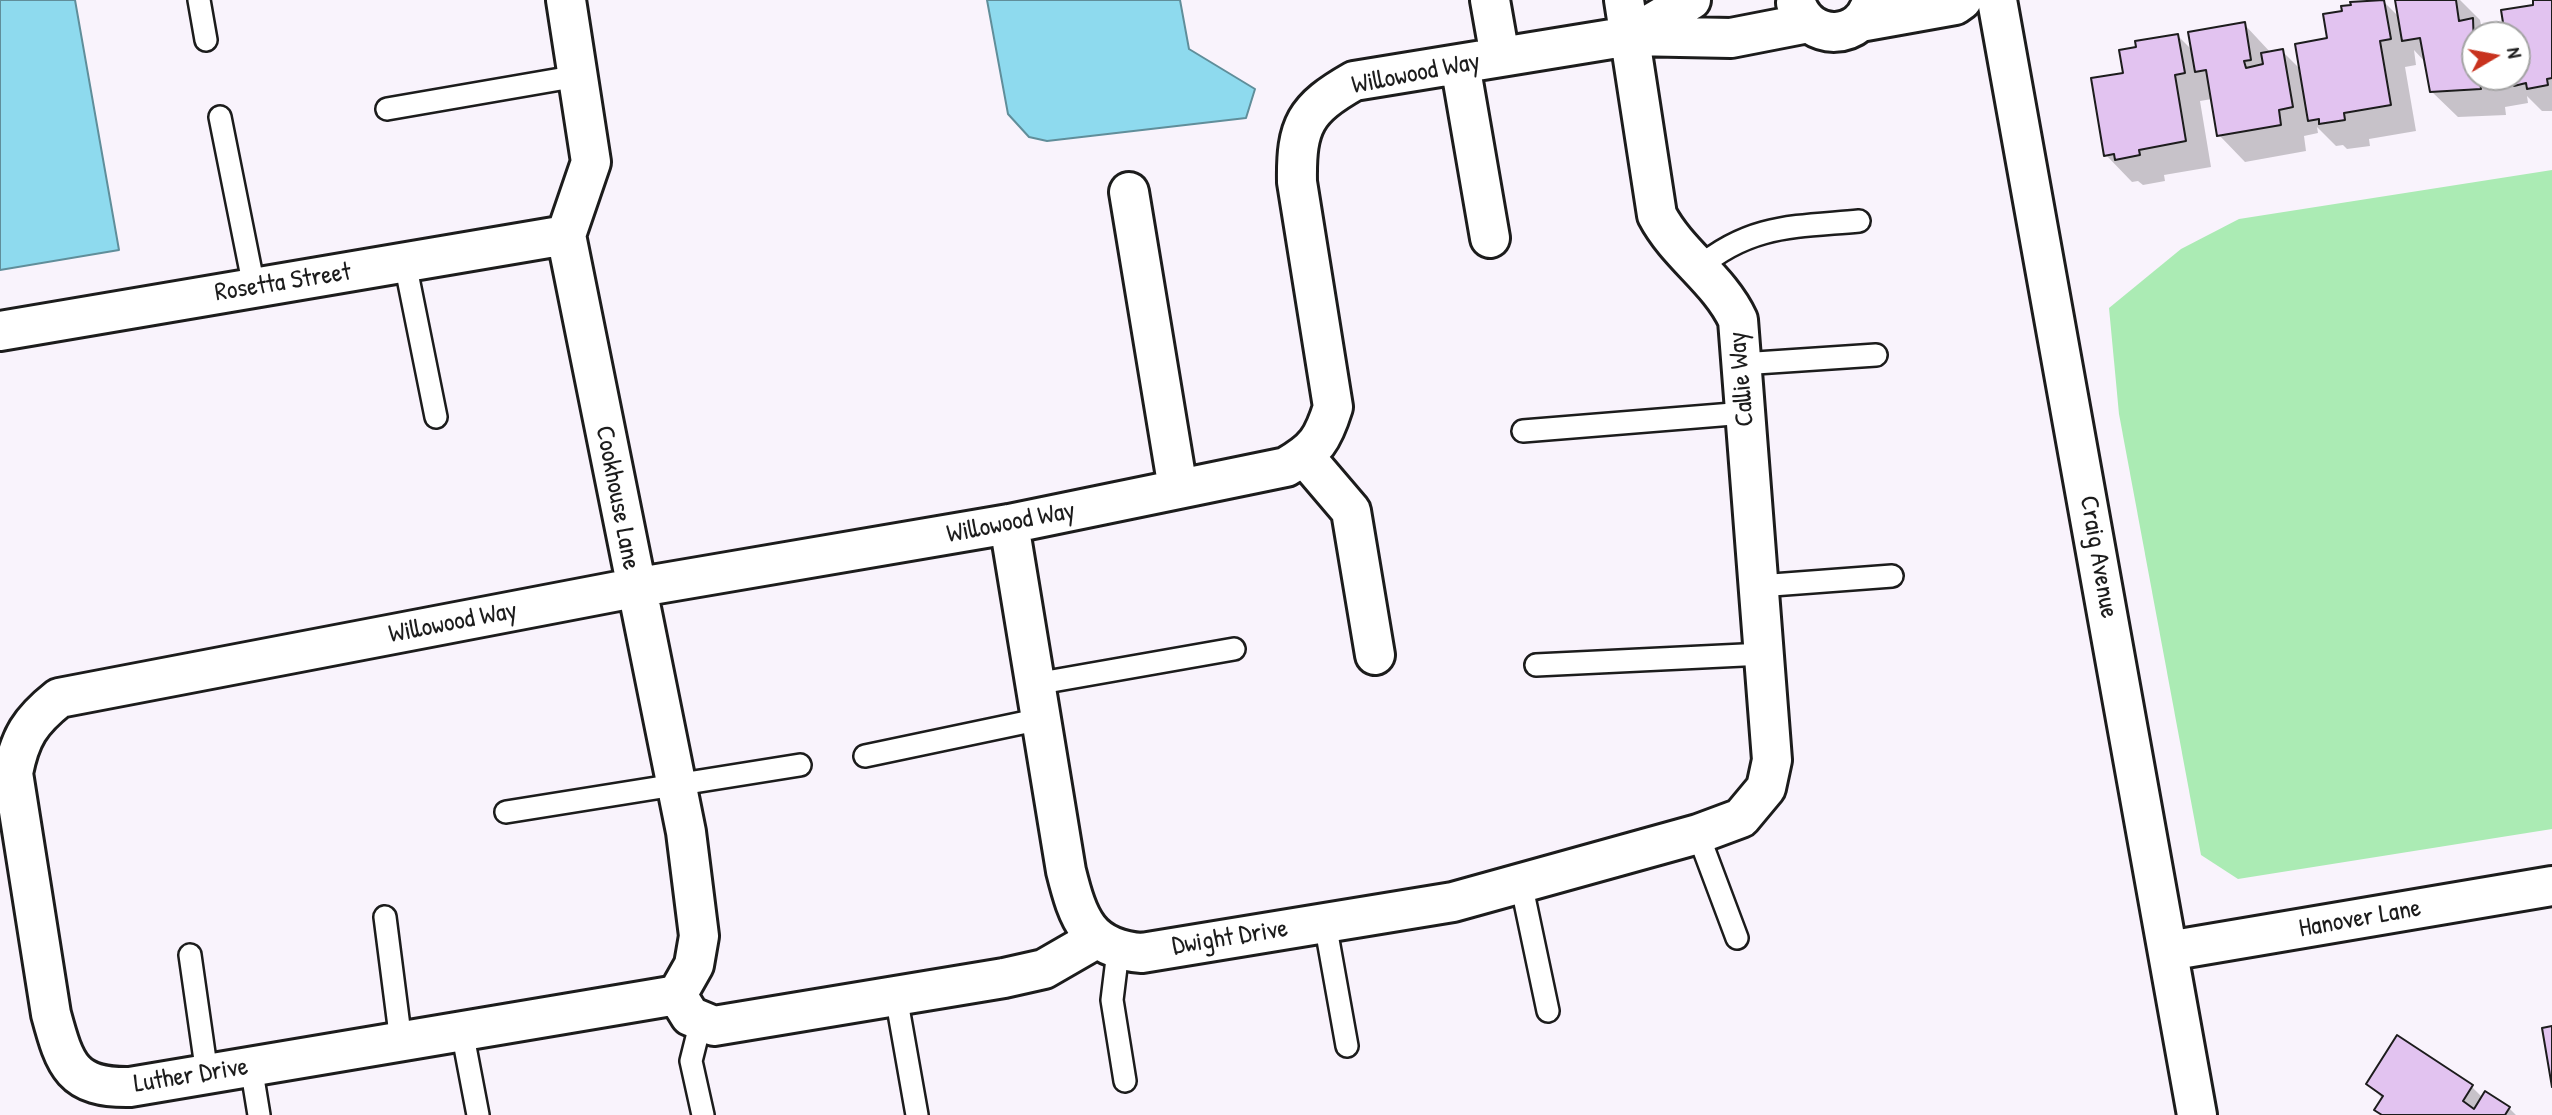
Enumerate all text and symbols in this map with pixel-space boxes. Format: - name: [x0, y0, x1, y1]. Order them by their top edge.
- north arrow: [2461, 21, 2531, 91]
- text: N: [2501, 45, 2528, 60]
- street label: Willowood Way: [1349, 46, 1483, 102]
- street label: Rosetta Street: [213, 257, 353, 309]
- street label: Callie Way: [1722, 330, 1762, 428]
- street label: Cookhouse Lane: [588, 423, 646, 573]
- street label: Craig Avenue: [2072, 493, 2124, 621]
- street label: Willowood Way: [944, 495, 1078, 551]
- street label: Willowood Way: [386, 595, 520, 651]
- street label: Hanover Lane: [2297, 893, 2423, 945]
- street label: Dwight Drive: [1170, 913, 1290, 963]
- street label: Luther Drive: [132, 1052, 250, 1100]

